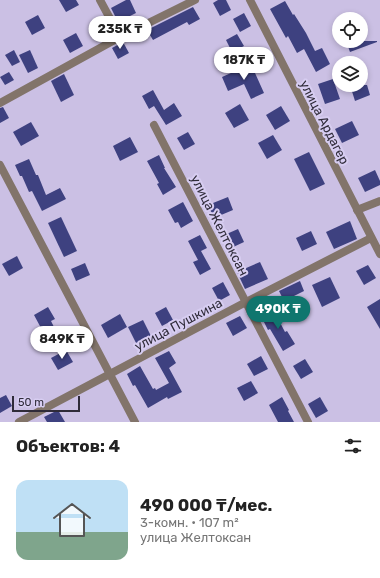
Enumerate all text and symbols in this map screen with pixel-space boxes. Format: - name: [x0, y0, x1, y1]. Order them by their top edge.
- map controls: [332, 12, 368, 92]
- button: locate: [332, 12, 368, 48]
- pin: 235K ₸: [87, 16, 153, 50]
- text: 235K ₸: [98, 21, 142, 36]
- pin: 187K ₸: [211, 47, 277, 81]
- text: 187K ₸: [223, 52, 265, 67]
- button: layers: [332, 56, 368, 92]
- street label: улица Ардагер: [297, 78, 352, 167]
- street label: улица Желтоксан: [188, 172, 251, 278]
- street label: улица Пушкина: [132, 295, 225, 354]
- pin: 490K ₸: [245, 296, 311, 330]
- text: 490K ₸: [255, 301, 301, 316]
- pin: 849K ₸: [29, 326, 95, 360]
- text: 849K ₸: [39, 331, 85, 346]
- scale bar: [12, 394, 80, 413]
- text: 50 m: [18, 396, 44, 409]
- icon: filters: [342, 435, 364, 457]
- text: Объектов: 4: [16, 436, 120, 456]
- text: 490 000 ₸/мес.: [140, 495, 272, 515]
- icon: home: [48, 496, 96, 544]
- text: 3-комн. · 107 m²: [140, 515, 239, 530]
- text: улица Желтоксан: [140, 530, 251, 545]

